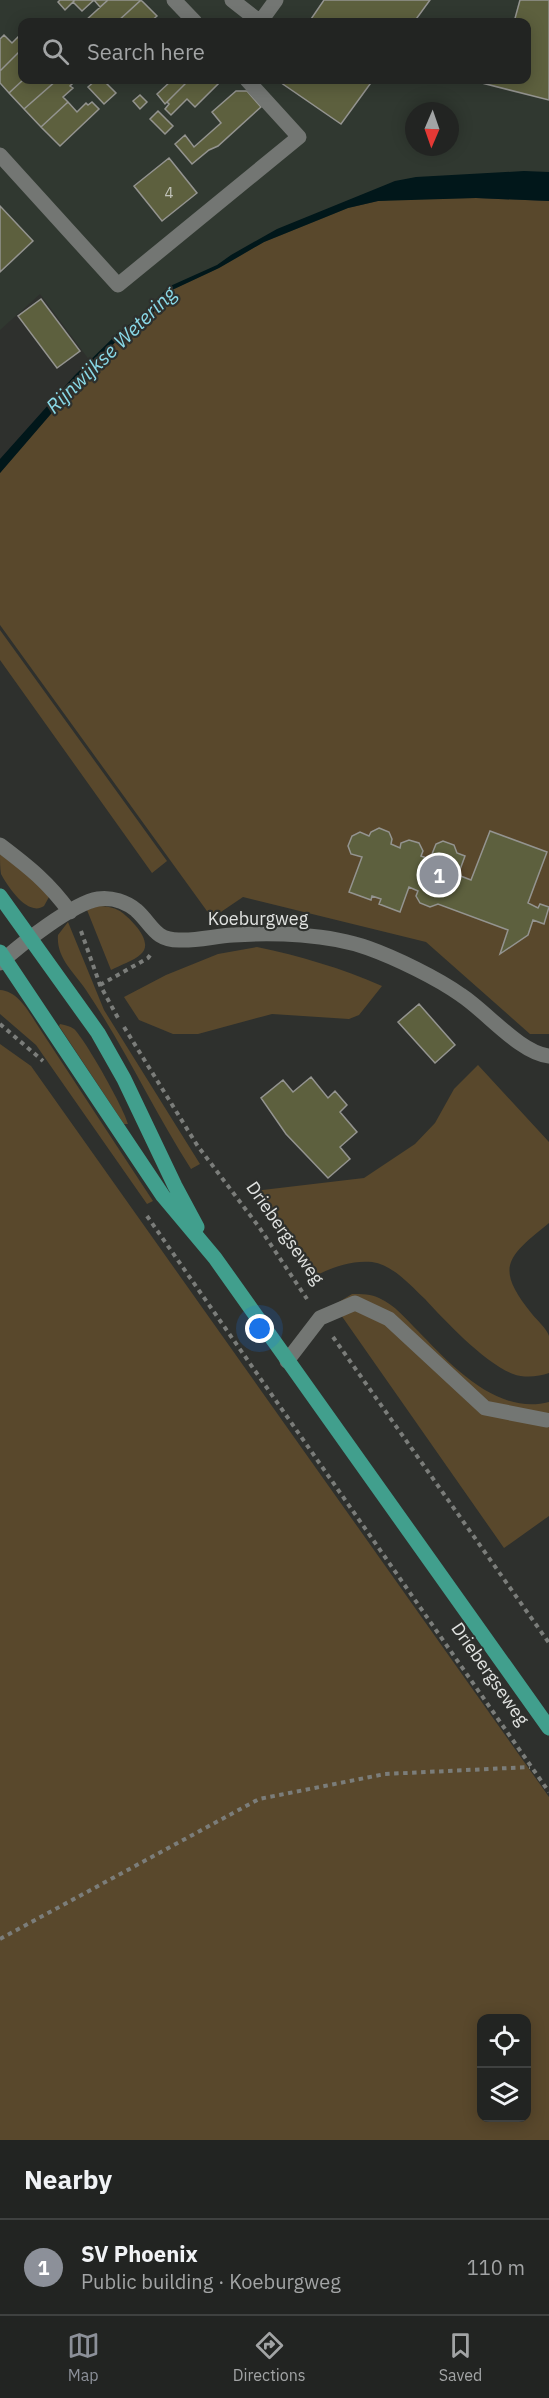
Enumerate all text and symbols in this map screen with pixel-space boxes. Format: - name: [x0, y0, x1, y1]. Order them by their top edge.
- search box: [18, 18, 531, 84]
- icon: search: [39, 35, 72, 68]
- text: Search here: [87, 37, 205, 66]
- north arrow: [405, 102, 459, 156]
- house number: 4: [164, 183, 174, 202]
- water label: Rijnwijkse Wetering: [40, 280, 182, 419]
- pin: 1: [420, 852, 458, 898]
- street label: Koeburgweg: [208, 907, 309, 930]
- street label: Driebergseweg: [241, 1177, 330, 1289]
- your location: [245, 1314, 274, 1343]
- street label: Driebergseweg: [446, 1618, 535, 1730]
- map controls: [477, 2014, 531, 2122]
- button: locate: [477, 2014, 531, 2068]
- button: layers: [477, 2068, 531, 2122]
- text: Nearby: [24, 2162, 112, 2196]
- text: SV Phoenix: [81, 2239, 198, 2268]
- text: 1: [38, 2254, 50, 2281]
- text: 110 m: [467, 2254, 525, 2281]
- text: Public building · Koeburgweg: [81, 2268, 341, 2295]
- tab: Map: [67, 2329, 100, 2385]
- tab: Directions: [233, 2329, 306, 2385]
- tab: Saved: [439, 2329, 482, 2385]

